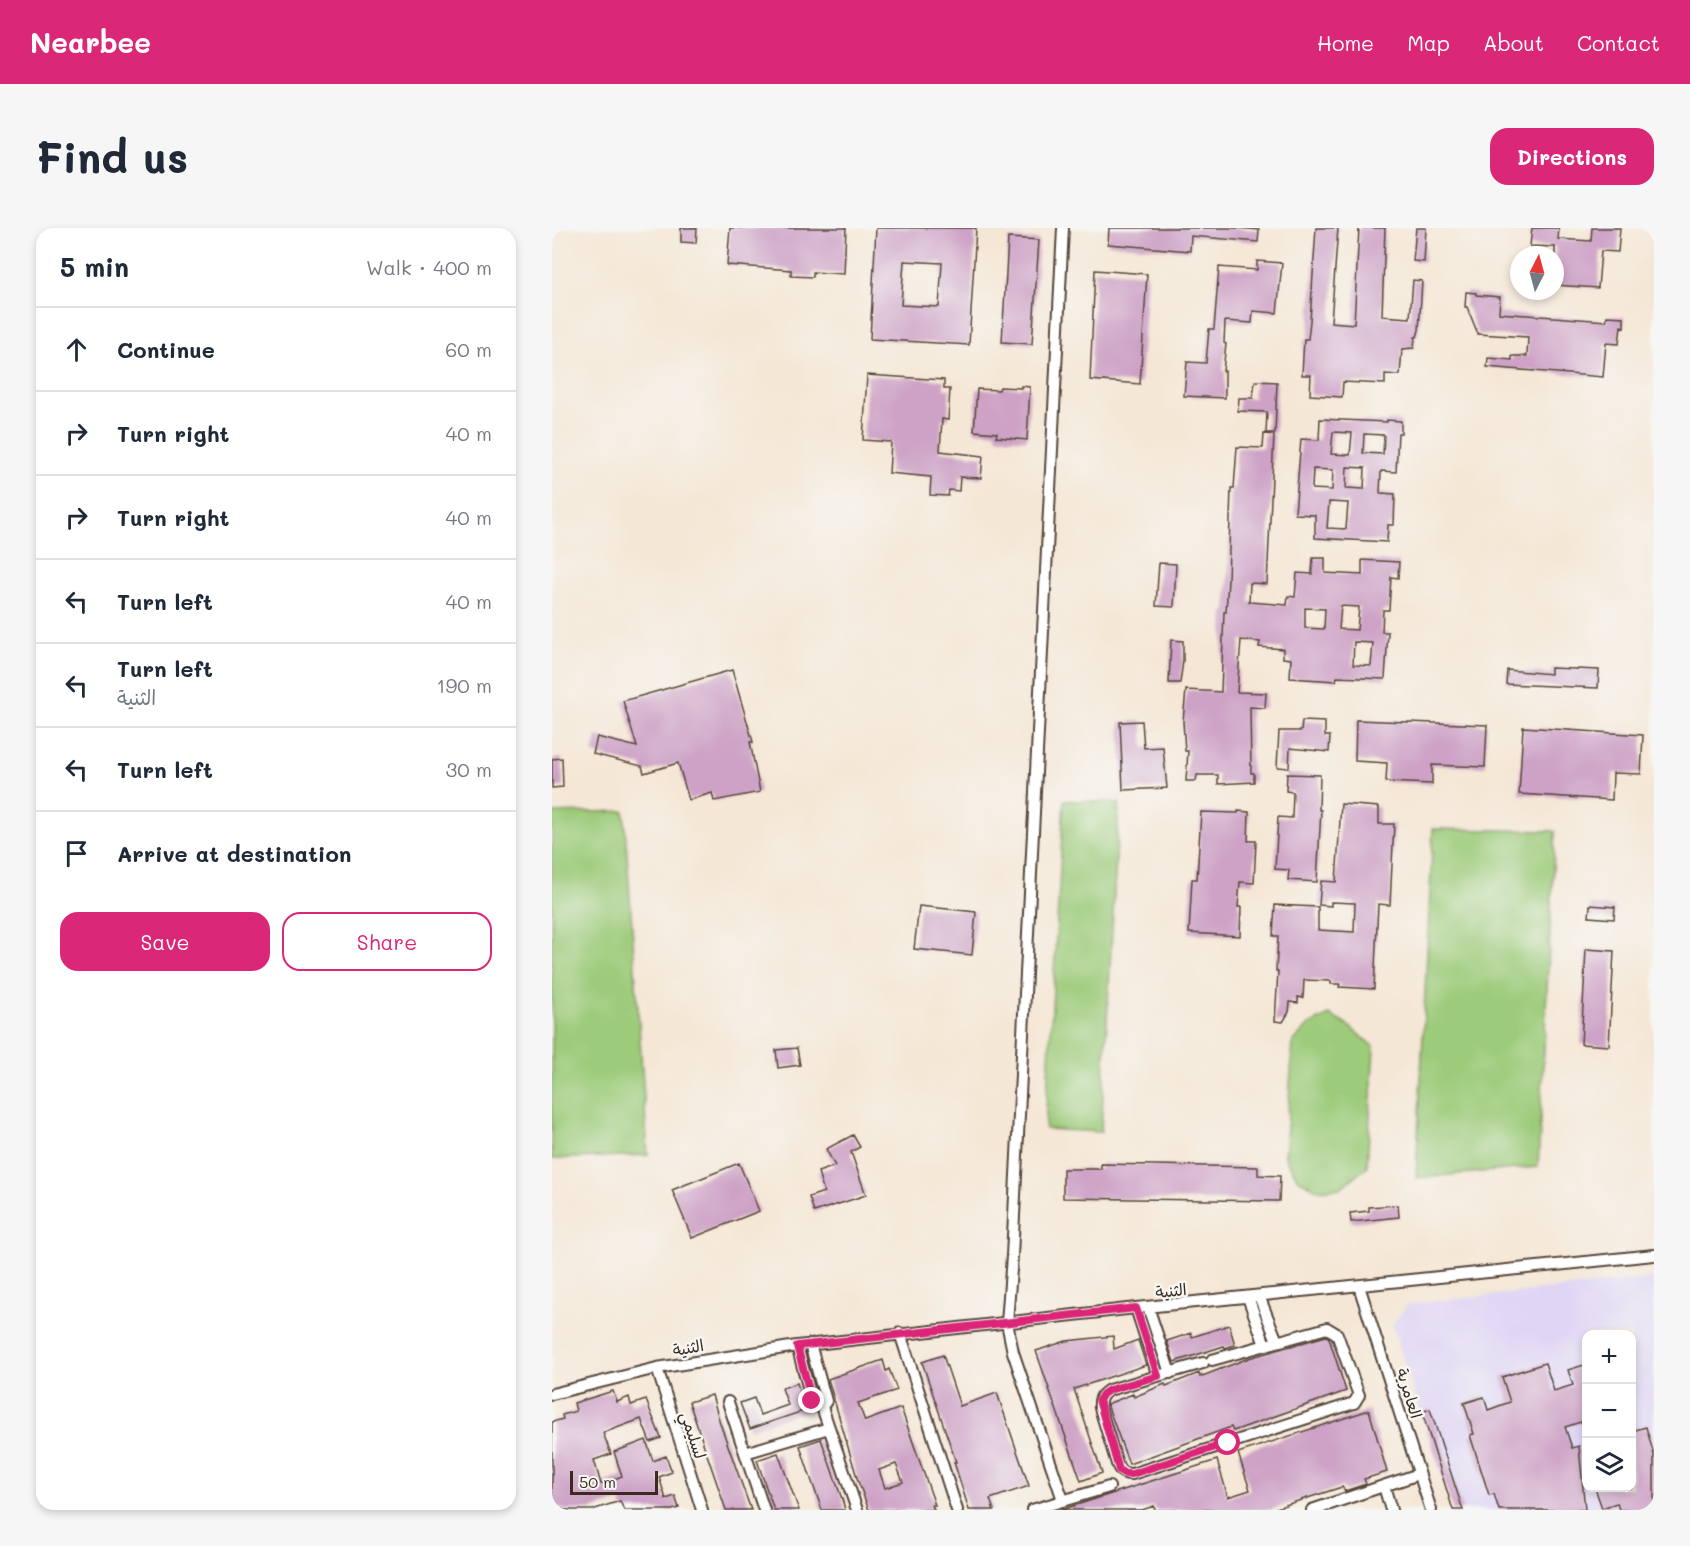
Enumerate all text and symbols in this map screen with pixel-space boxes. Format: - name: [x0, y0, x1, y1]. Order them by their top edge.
- text: Nearbee: [30, 24, 151, 60]
- text: Home: [1317, 29, 1374, 56]
- text: Map: [1407, 29, 1450, 56]
- text: About: [1483, 29, 1544, 56]
- text: Contact: [1577, 29, 1660, 56]
- button: Directions: [1490, 128, 1654, 185]
- text: Find us: [36, 129, 188, 184]
- north arrow: [1510, 246, 1564, 300]
- text: 5 min: [60, 250, 129, 284]
- text: Walk · 400 m: [366, 254, 492, 280]
- icon: ahead: [60, 333, 93, 366]
- text: Continue: [117, 335, 215, 364]
- text: 60 m: [445, 336, 492, 362]
- icon: right: [60, 417, 93, 450]
- text: Turn right: [117, 419, 229, 448]
- text: 40 m: [446, 420, 492, 446]
- icon: right: [60, 501, 93, 534]
- text: Turn right: [117, 503, 229, 532]
- text: 40 m: [446, 504, 492, 530]
- icon: left: [60, 585, 93, 618]
- text: Turn left: [117, 587, 213, 616]
- text: 40 m: [446, 588, 492, 614]
- text: Turn left: [117, 654, 213, 683]
- icon: left: [60, 669, 93, 702]
- text: 190 m: [437, 672, 492, 698]
- text: الثنية: [117, 684, 156, 710]
- icon: left: [60, 753, 93, 786]
- text: Turn left: [117, 755, 213, 784]
- text: 30 m: [446, 756, 492, 782]
- icon: arrive: [60, 837, 93, 870]
- text: Arrive at destination: [117, 839, 352, 868]
- button: Save: [60, 912, 270, 971]
- button: Share: [282, 912, 492, 971]
- street label: الثنية: [1154, 1278, 1188, 1302]
- map controls: [1582, 1330, 1636, 1492]
- button: +: [1582, 1330, 1636, 1384]
- street label: الثنية: [671, 1334, 705, 1360]
- street label: العامرية: [1392, 1365, 1428, 1421]
- button: −: [1582, 1384, 1636, 1438]
- route end: [798, 1387, 824, 1413]
- street label: لسليمي: [672, 1409, 711, 1463]
- route start: [1214, 1429, 1240, 1455]
- button: layers: [1582, 1438, 1636, 1492]
- scale bar: [570, 1468, 658, 1496]
- text: 50 m: [579, 1471, 616, 1492]

